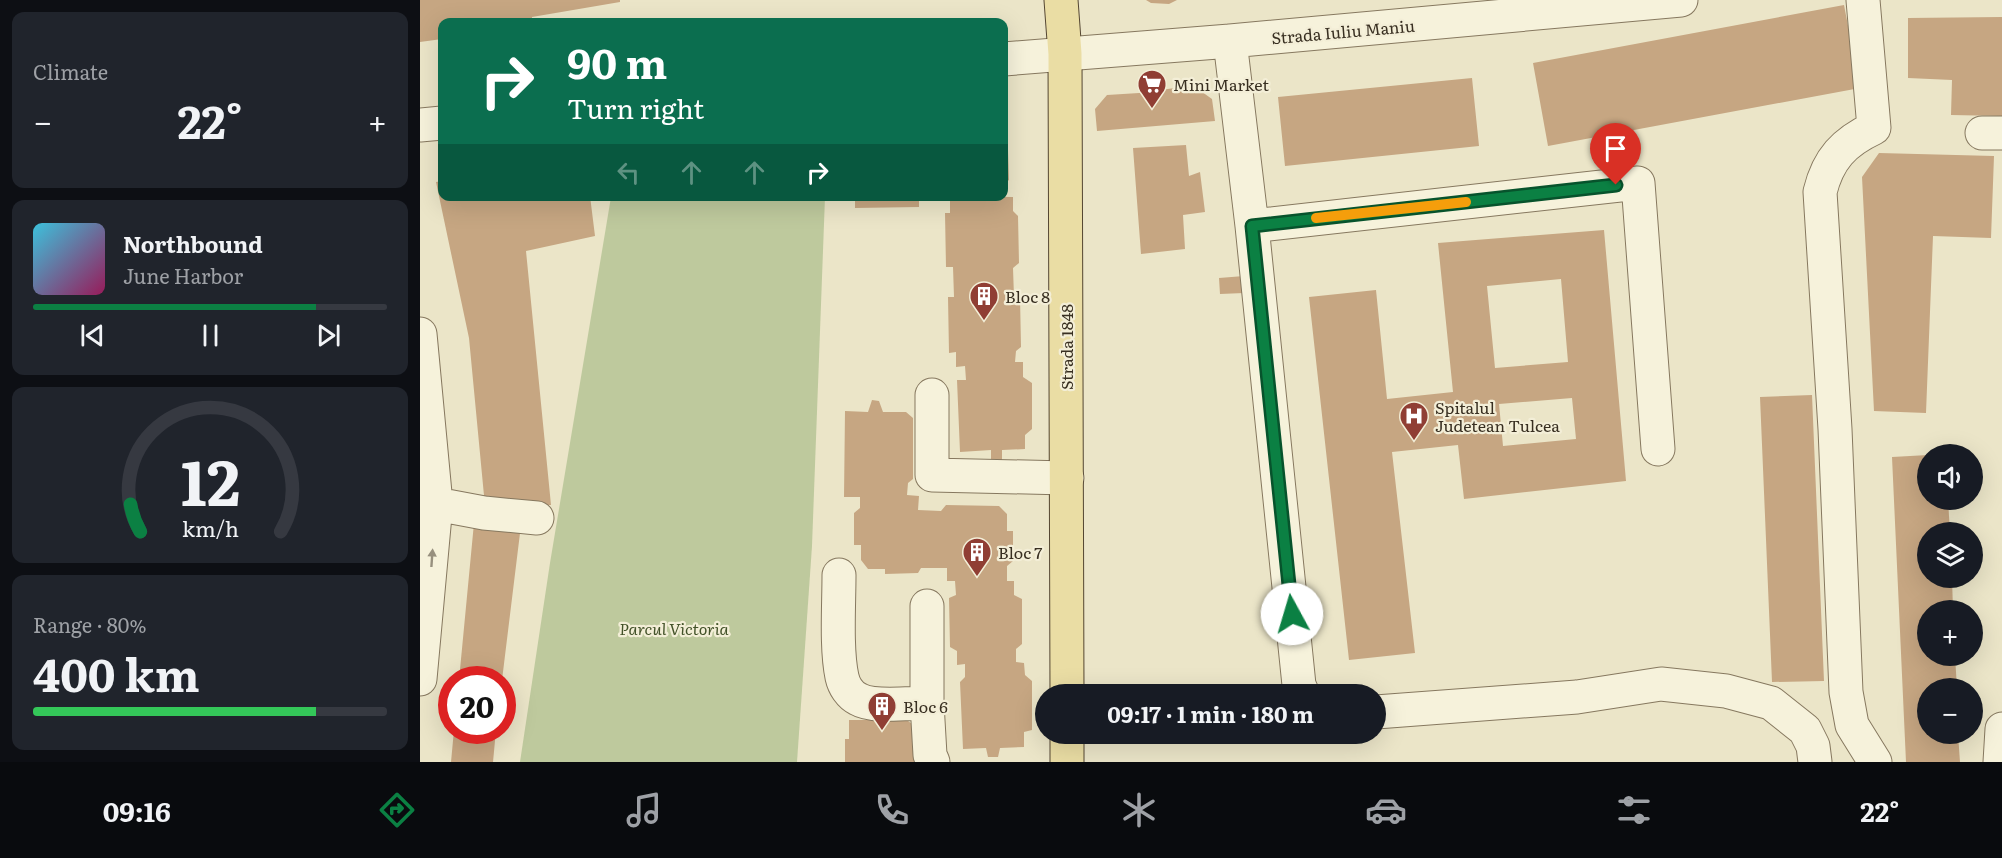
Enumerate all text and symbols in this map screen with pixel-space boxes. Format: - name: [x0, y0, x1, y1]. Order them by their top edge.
- street label: Strada Iuliu Maniu: [1270, 13, 1416, 49]
- text: 90 m: [567, 30, 667, 92]
- icon: right: [468, 42, 546, 120]
- text: Climate: [33, 56, 108, 86]
- supermarket icon: Mini Market: [1136, 68, 1168, 110]
- place label: Mini Market: [1173, 72, 1269, 96]
- text: 22°: [177, 86, 243, 153]
- text: Turn right: [567, 87, 704, 127]
- text: −: [33, 95, 52, 144]
- text: +: [368, 95, 387, 144]
- pin: [1590, 123, 1641, 185]
- icon: arrive: [1599, 132, 1632, 165]
- icon: left: [612, 156, 645, 189]
- icon: ahead: [675, 156, 708, 189]
- icon: ahead: [738, 156, 771, 189]
- icon: right: [801, 156, 834, 189]
- text: Northbound: [123, 227, 263, 260]
- text: June Harbor: [123, 260, 243, 290]
- building icon: Bloc 8: [968, 280, 1000, 322]
- place label: Bloc 8: [1005, 284, 1050, 308]
- street label: Strada 1848: [1054, 304, 1078, 390]
- icon: previous: [76, 319, 109, 352]
- icon: pause: [194, 319, 227, 352]
- icon: next: [312, 319, 345, 352]
- place label: Spitalul Judetean Tulcea: [1435, 395, 1560, 437]
- hospital icon: Spitalul Judetean Tulcea: [1398, 400, 1430, 442]
- text: 12: [180, 433, 240, 525]
- map controls: [1917, 444, 1983, 744]
- button: sound: [1917, 444, 1983, 510]
- text: km/h: [181, 512, 239, 544]
- button: layers: [1917, 522, 1983, 588]
- building icon: Bloc 7: [961, 536, 993, 578]
- place label: Bloc 7: [998, 540, 1042, 564]
- one-way arrow: [427, 548, 436, 567]
- position arrow: [1260, 582, 1324, 646]
- button: +: [1917, 600, 1983, 666]
- text: Range · 80%: [33, 609, 146, 639]
- park label: Parcul Victoria: [619, 616, 730, 640]
- text: 400 km: [33, 639, 200, 706]
- speed limit sign: 20: [438, 666, 516, 744]
- button: −: [1917, 678, 1983, 744]
- building icon: Bloc 6: [866, 690, 898, 732]
- place label: Bloc 6: [903, 694, 948, 718]
- text: 09:17 · 1 min · 180 m: [1107, 697, 1314, 730]
- icon: directions: [376, 789, 418, 831]
- icon: music: [623, 789, 665, 831]
- icon: phone: [871, 789, 913, 831]
- icon: climate: [1118, 789, 1160, 831]
- icon: car: [1365, 789, 1407, 831]
- icon: filters: [1613, 789, 1655, 831]
- text: 09:16: [103, 790, 171, 830]
- text: 22°: [1860, 790, 1899, 830]

